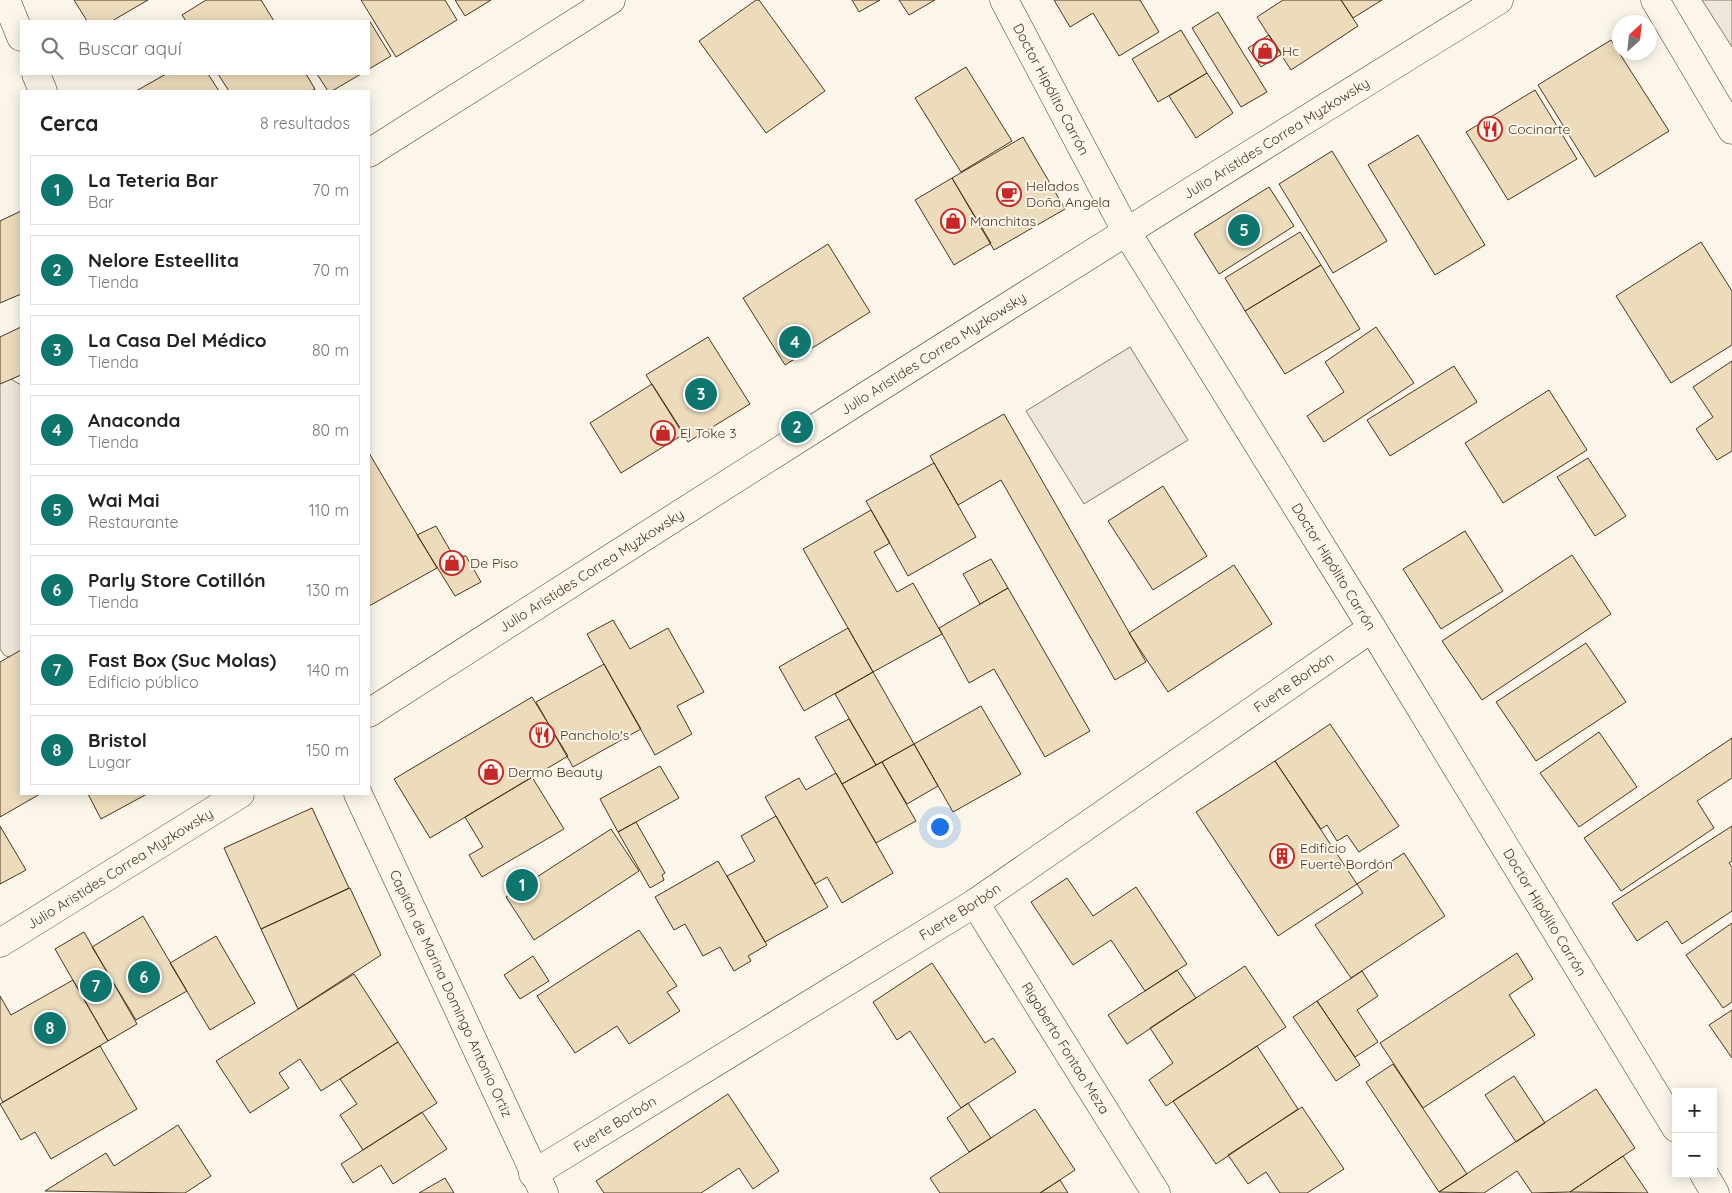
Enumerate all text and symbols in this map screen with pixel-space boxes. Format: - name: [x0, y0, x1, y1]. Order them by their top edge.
- north arrow: [1612, 15, 1657, 60]
- search box: [20, 20, 370, 75]
- street label: Doctor Hipólito Carrón: [1009, 20, 1093, 158]
- icon: search: [38, 34, 66, 62]
- text: Buscar aquí: [78, 36, 182, 60]
- shop icon: Hc: [1252, 38, 1278, 64]
- place label: Hc: [1282, 42, 1299, 60]
- street label: Julio Aristides Correa Myzkowsky: [1180, 74, 1373, 203]
- text: Cerca: [40, 110, 98, 136]
- text: 8 resultados: [260, 113, 350, 133]
- restaurant icon: Cocinarte: [1477, 116, 1503, 142]
- place label: Cocinarte: [1508, 120, 1570, 138]
- text: La Teteria Bar: [88, 168, 218, 192]
- place label: Helados Doña Angela: [1026, 177, 1110, 211]
- text: 1: [54, 180, 60, 200]
- text: 70 m: [312, 180, 349, 200]
- cafe icon: Helados Doña Angela: [996, 181, 1022, 207]
- text: Bar: [88, 192, 114, 212]
- shop icon: Manchitas: [940, 208, 966, 234]
- pin: 5: [1228, 211, 1260, 249]
- place label: Manchitas: [970, 212, 1036, 230]
- text: Nelore Esteellita: [88, 248, 239, 272]
- text: 2: [52, 260, 62, 280]
- text: 70 m: [312, 260, 349, 280]
- text: Tienda: [88, 272, 139, 292]
- street label: Julio Aristides Correa Myzkowsky: [837, 288, 1029, 419]
- pin: 4: [779, 323, 811, 361]
- text: La Casa Del Médico: [88, 328, 267, 352]
- text: 3: [53, 340, 61, 360]
- text: 80 m: [312, 340, 349, 360]
- text: Tienda: [88, 352, 139, 372]
- pin: 3: [685, 375, 717, 413]
- text: Anaconda: [88, 408, 180, 432]
- pin: 2: [781, 408, 813, 446]
- text: 4: [52, 420, 62, 440]
- text: 80 m: [312, 420, 349, 440]
- shop icon: El Toke 3: [650, 420, 676, 446]
- place label: El Toke 3: [680, 424, 736, 442]
- text: Tienda: [88, 432, 139, 452]
- text: Wai Mai: [88, 488, 159, 512]
- text: 5: [52, 500, 62, 520]
- text: 110 m: [309, 500, 349, 520]
- street label: Doctor Hipólito Carrón: [1288, 500, 1380, 634]
- street label: Julio Aristides Correa Myzkowsky: [496, 505, 687, 636]
- text: Restaurante: [88, 512, 179, 532]
- shop icon: De Piso: [439, 550, 465, 576]
- place label: De Piso: [470, 554, 518, 572]
- text: Parly Store Cotillón: [88, 568, 266, 592]
- text: 6: [53, 580, 61, 600]
- text: 130 m: [306, 580, 349, 600]
- text: Tienda: [88, 592, 139, 612]
- text: Fast Box (Suc Molas): [88, 648, 276, 672]
- street label: Fuerte Borbón: [1250, 648, 1337, 716]
- text: 7: [53, 660, 61, 680]
- text: 140 m: [306, 660, 349, 680]
- text: Edificio público: [88, 672, 199, 692]
- restaurant icon: Pancholo's: [529, 722, 555, 748]
- place label: Pancholo's: [560, 726, 629, 744]
- text: Bristol: [88, 728, 147, 752]
- text: 8: [53, 740, 61, 760]
- text: 150 m: [306, 740, 349, 760]
- text: Lugar: [88, 752, 131, 772]
- shop icon: Dermo Beauty: [478, 759, 504, 785]
- place label: Dermo Beauty: [508, 763, 603, 781]
- street label: Julio Aristides Correa Myzkowsky: [23, 804, 216, 933]
- your location: [927, 814, 953, 840]
- place label: Edificio Fuerte Bordón: [1300, 839, 1393, 873]
- building icon: Edificio Fuerte Bordón: [1269, 843, 1295, 869]
- street label: Doctor Hipólito Carrón: [1499, 845, 1591, 980]
- pin: 1: [506, 866, 538, 904]
- street label: Capitán de Marina Domingo Antonio Ortiz: [386, 867, 516, 1120]
- street label: Fuerte Borbón: [916, 879, 1004, 944]
- pin: 6: [128, 958, 160, 996]
- pin: 7: [80, 967, 112, 1005]
- street label: Rigoberto Fontao Meza: [1017, 979, 1114, 1118]
- pin: 8: [34, 1009, 66, 1047]
- map controls: [1672, 1088, 1717, 1178]
- button: +: [1672, 1088, 1717, 1133]
- street label: Fuerte Borbón: [570, 1092, 659, 1156]
- button: −: [1672, 1133, 1717, 1178]

